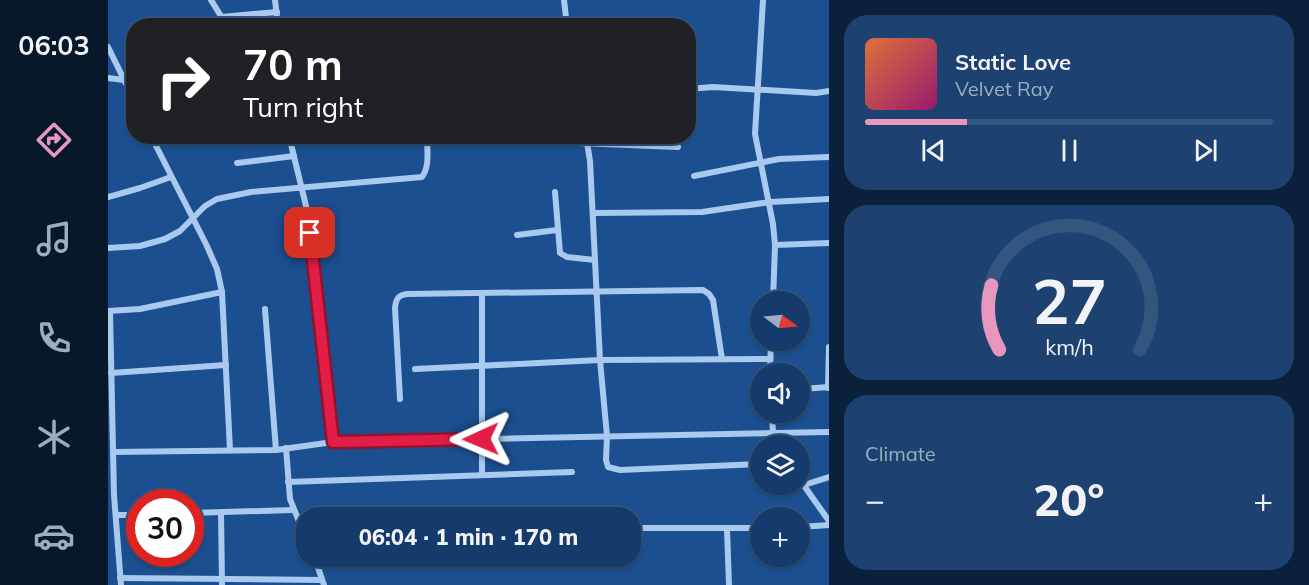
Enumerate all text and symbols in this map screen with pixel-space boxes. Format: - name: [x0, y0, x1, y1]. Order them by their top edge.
- text: 06:03: [18, 28, 90, 62]
- text: 70 m: [243, 38, 343, 91]
- icon: right: [144, 42, 222, 120]
- text: Static Love: [955, 48, 1071, 76]
- text: Velvet Ray: [955, 76, 1053, 101]
- text: Turn right: [243, 90, 363, 124]
- icon: directions: [33, 119, 75, 161]
- icon: previous: [917, 134, 950, 167]
- icon: pause: [1053, 134, 1086, 167]
- icon: next: [1189, 134, 1222, 167]
- pin: [284, 207, 335, 258]
- icon: arrive: [293, 216, 326, 249]
- icon: music: [33, 218, 75, 260]
- text: 27: [1032, 261, 1106, 340]
- north arrow: [750, 291, 810, 351]
- map controls: [750, 291, 810, 567]
- icon: phone: [33, 317, 75, 359]
- text: km/h: [1045, 333, 1093, 360]
- button: sound: [750, 363, 810, 423]
- position arrow: [449, 407, 513, 471]
- icon: climate: [33, 416, 75, 458]
- button: layers: [750, 435, 810, 495]
- text: Climate: [865, 441, 936, 466]
- text: 20°: [1033, 471, 1105, 527]
- text: −: [865, 479, 885, 520]
- text: +: [1253, 479, 1273, 520]
- speed limit sign: 30: [126, 489, 204, 567]
- button: +: [750, 507, 810, 567]
- icon: car: [33, 515, 75, 557]
- text: 06:04 · 1 min · 170 m: [359, 523, 578, 551]

